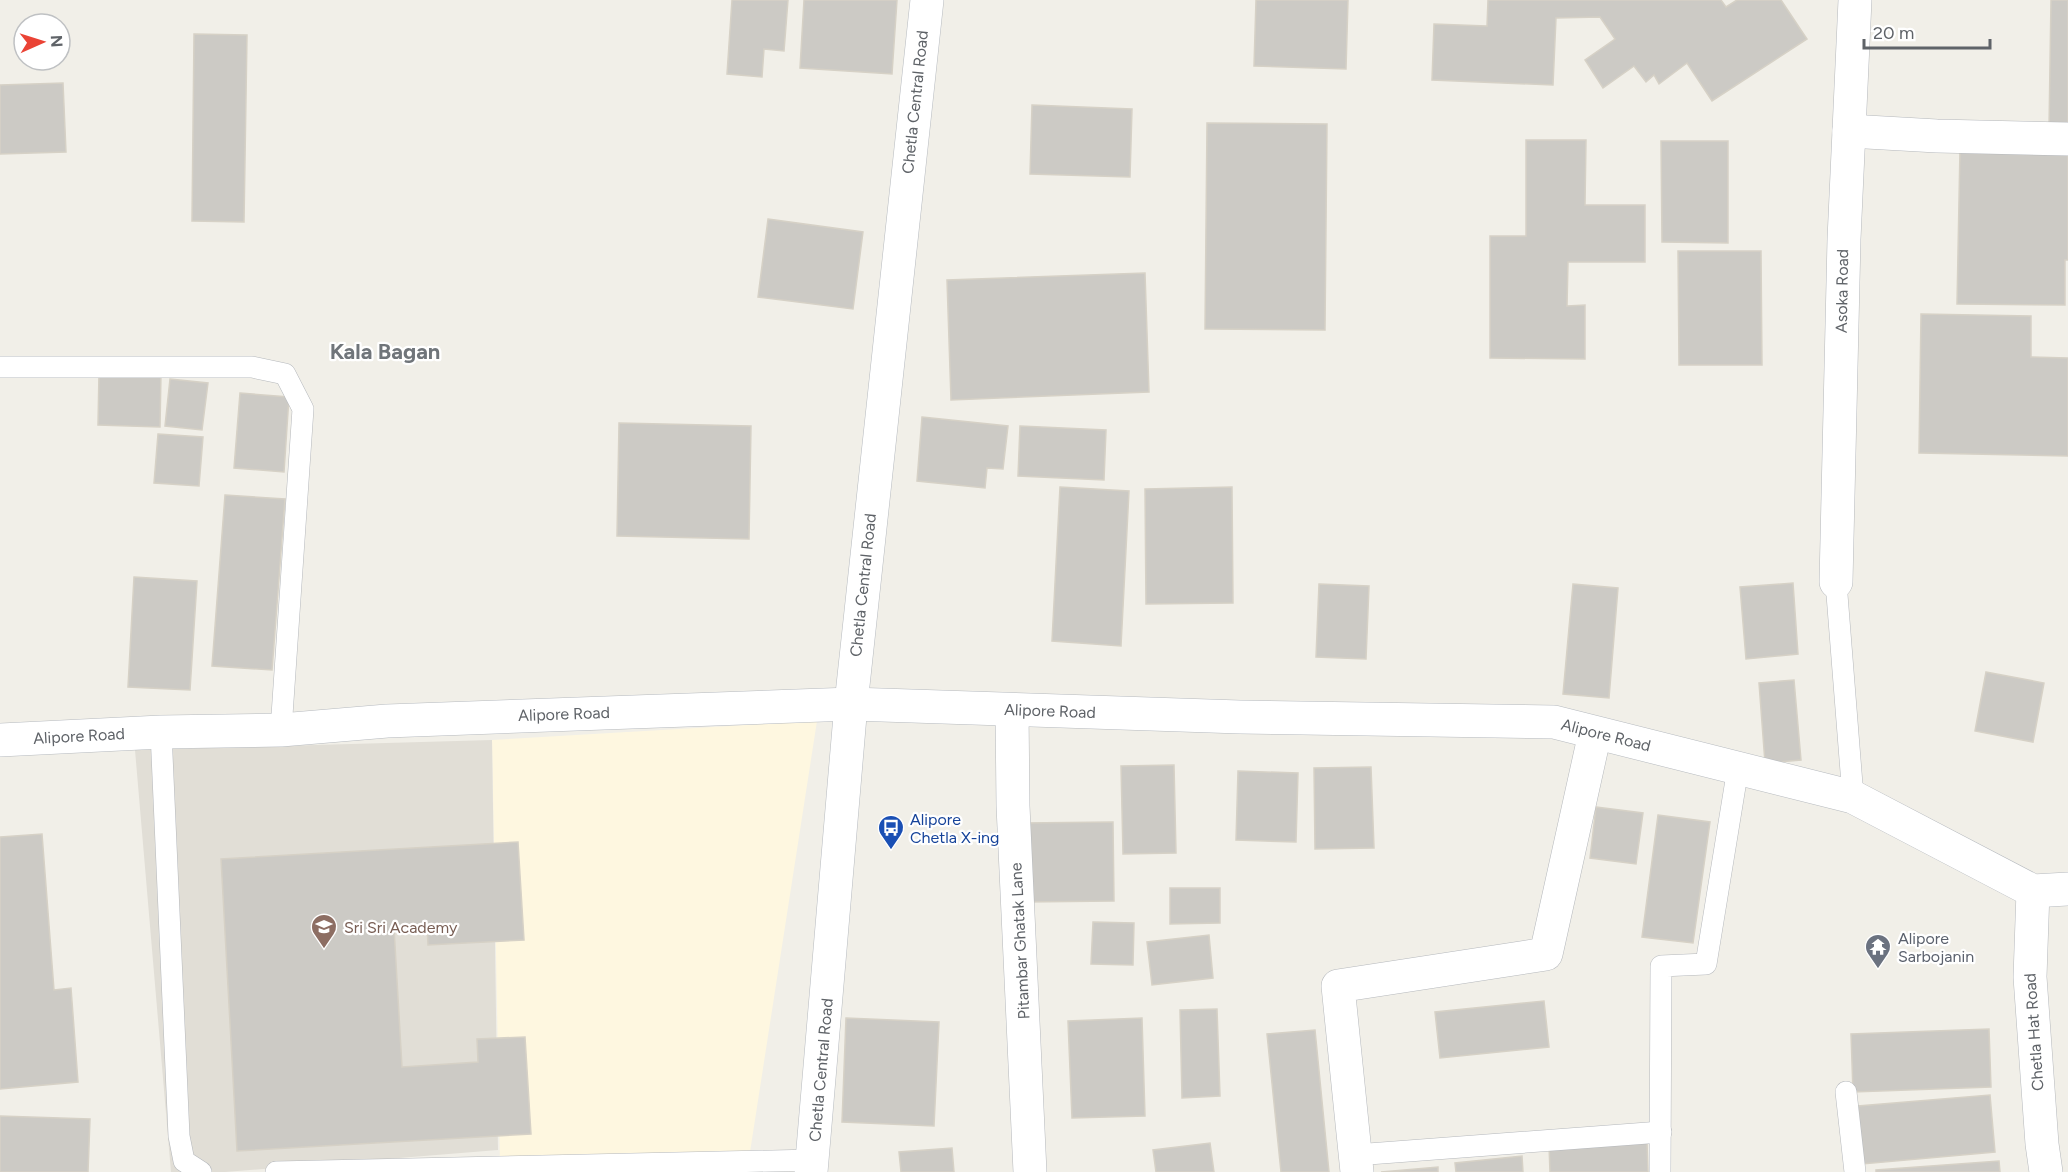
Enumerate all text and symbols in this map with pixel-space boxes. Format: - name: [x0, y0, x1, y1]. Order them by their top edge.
- north arrow: [12, 12, 72, 72]
- scale bar: [1864, 12, 1990, 50]
- text: 20 m: [1873, 22, 1914, 44]
- street label: Chetla Central Road: [898, 29, 932, 175]
- text: N: [47, 35, 66, 48]
- street label: Asoka Road: [1832, 249, 1852, 333]
- district label: Kala Bagan: [330, 338, 440, 365]
- street label: Chetla Central Road: [846, 512, 880, 658]
- street label: Alipore Road: [1004, 700, 1096, 722]
- street label: Alipore Road: [518, 703, 610, 725]
- street label: Alipore Road: [1559, 715, 1653, 755]
- street label: Alipore Road: [33, 724, 125, 748]
- place label: Alipore Chetla X-ing: [910, 810, 999, 847]
- bus stop icon: Alipore Chetla X-ing: [876, 813, 906, 851]
- street label: Pitambar Ghatak Lane: [1006, 862, 1034, 1020]
- school or university icon: Sri Sri Academy: [309, 912, 339, 950]
- place label: Sri Sri Academy: [344, 918, 458, 937]
- place label: Alipore Sarbojanin: [1898, 929, 1974, 966]
- temple icon: Alipore Sarbojanin: [1863, 932, 1893, 970]
- street label: Chetla Hat Road: [2020, 973, 2048, 1091]
- street label: Chetla Central Road: [805, 997, 837, 1143]

